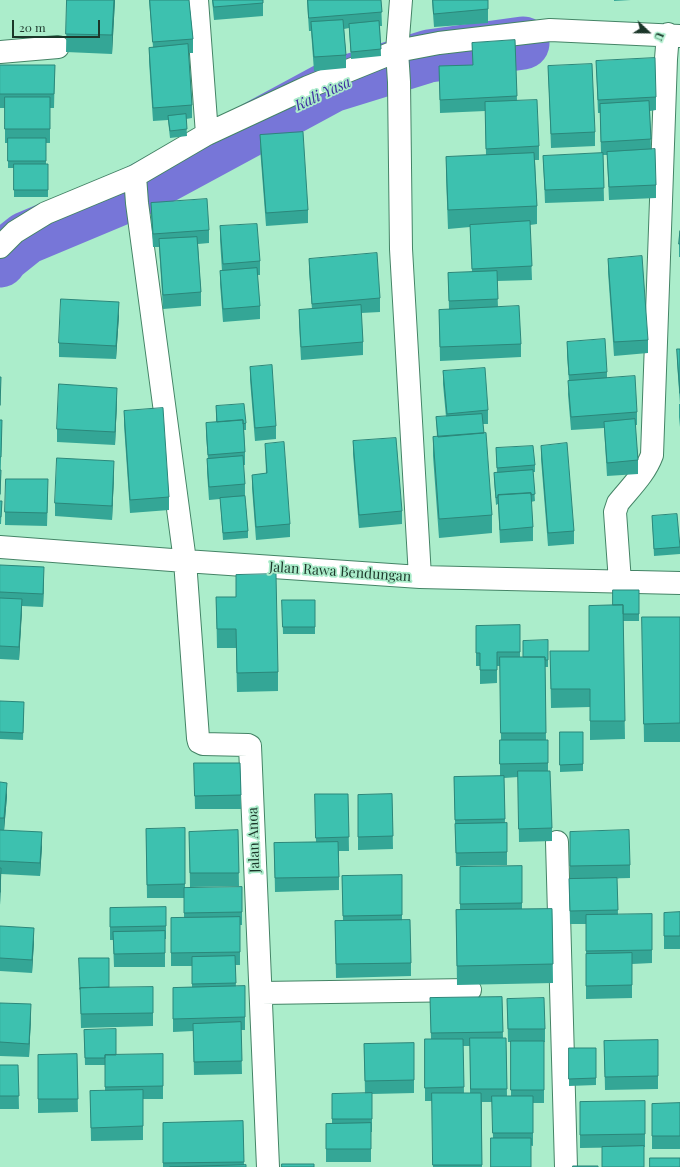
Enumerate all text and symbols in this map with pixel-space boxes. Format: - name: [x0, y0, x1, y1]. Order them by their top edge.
- scale bar: [14, 12, 102, 38]
- north arrow: [628, 12, 668, 52]
- text: 20 m: [19, 19, 46, 35]
- text: U: [651, 30, 668, 43]
- water label: Kali Yasa: [292, 73, 354, 115]
- street label: Jalan Rawa Bendungan: [268, 559, 412, 585]
- street label: Jalan Anoa: [244, 807, 264, 873]

